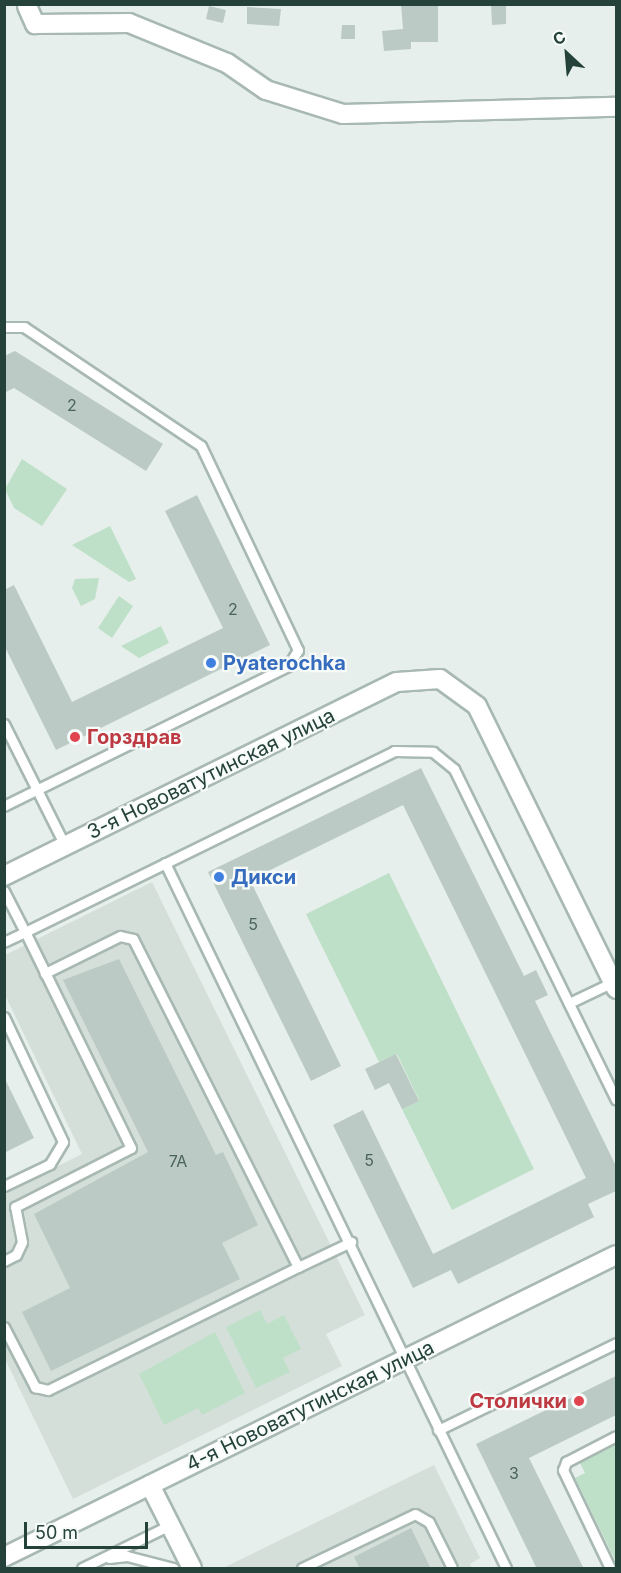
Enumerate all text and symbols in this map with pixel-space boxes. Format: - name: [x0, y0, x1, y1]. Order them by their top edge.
- north arrow: [537, 24, 597, 84]
- text: С: [549, 26, 569, 49]
- house number: 2: [67, 395, 77, 415]
- house number: 2: [228, 599, 238, 619]
- place label: Pyaterochka: [223, 651, 346, 675]
- marker: Pyaterochka: [204, 656, 218, 670]
- street label: 3-я Нововатутинская улица: [83, 704, 339, 844]
- place label: Горздрав: [87, 725, 182, 749]
- marker: Горздрав: [68, 730, 82, 744]
- place label: Дикси: [231, 865, 296, 889]
- marker: Дикси: [212, 870, 226, 884]
- house number: 5: [248, 914, 258, 934]
- house number: 5: [364, 1150, 374, 1170]
- house number: 7А: [169, 1151, 187, 1171]
- street label: 4-я Нововатутинская улица: [182, 1335, 438, 1477]
- place label: Столички: [470, 1389, 567, 1413]
- marker: Столички: [572, 1394, 586, 1408]
- house number: 3: [509, 1463, 519, 1483]
- scale bar: [27, 1510, 152, 1548]
- text: 50 m: [35, 1522, 78, 1543]

